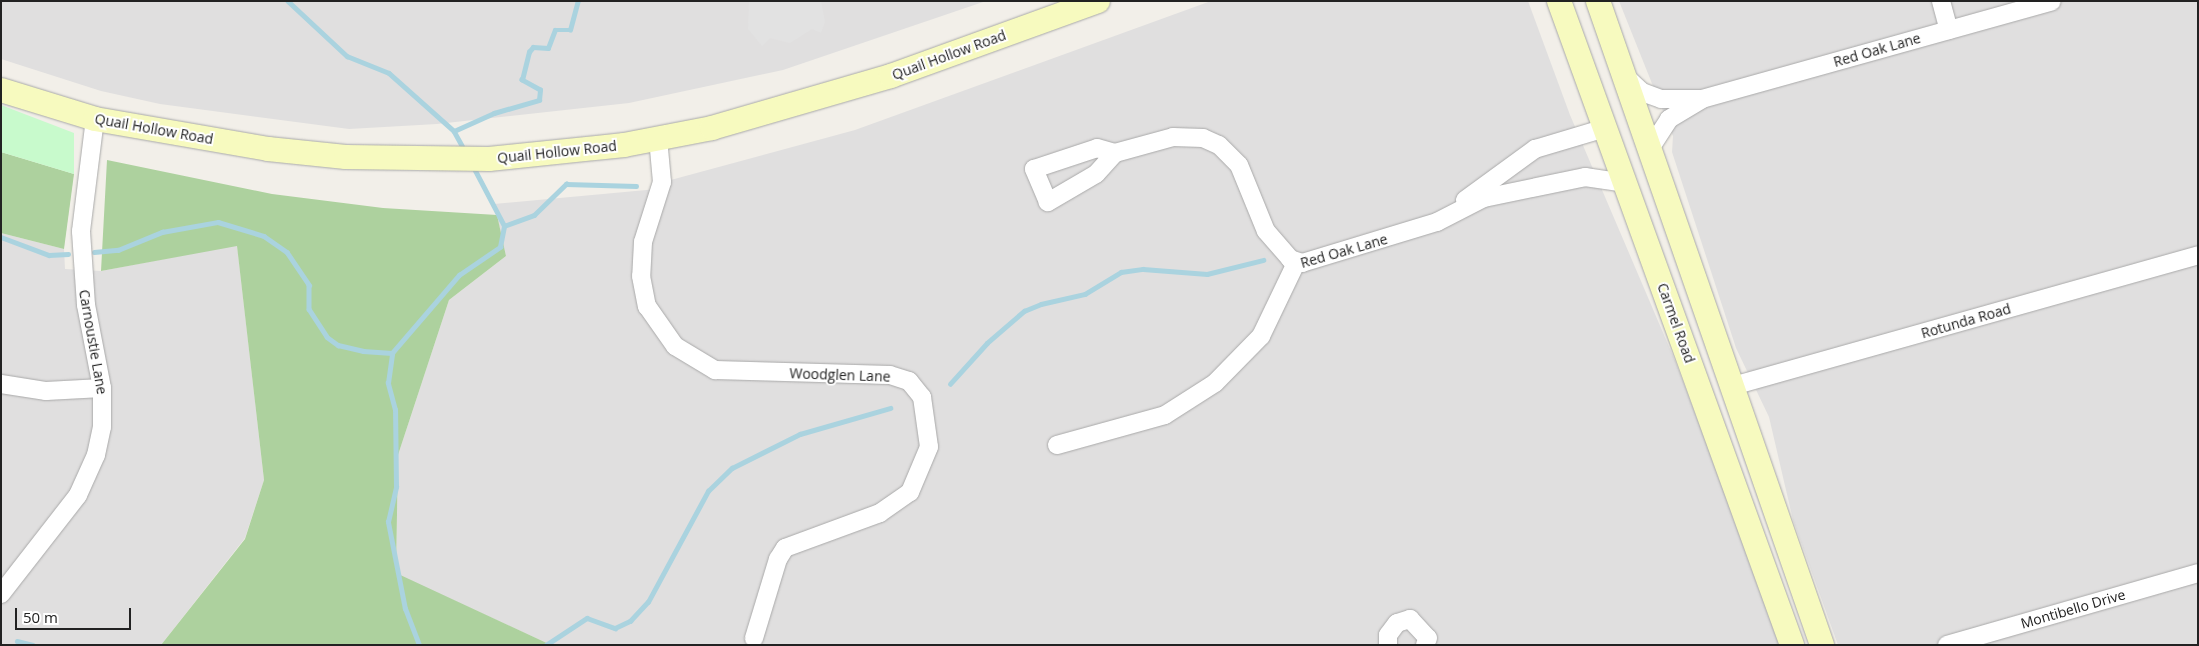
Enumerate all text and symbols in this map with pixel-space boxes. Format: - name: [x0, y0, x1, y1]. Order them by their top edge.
- street label: Quail Hollow Road: [890, 27, 1008, 83]
- street label: Red Oak Lane: [1831, 30, 1923, 70]
- street label: Quail Hollow Road: [93, 110, 215, 148]
- street label: Quail Hollow Road: [496, 137, 618, 167]
- street label: Red Oak Lane: [1298, 231, 1390, 271]
- street label: Carmel Road: [1654, 281, 1698, 365]
- street label: Carnoustie Lane: [76, 288, 110, 396]
- street label: Rotunda Road: [1919, 300, 2013, 342]
- street label: Woodglen Lane: [789, 365, 891, 385]
- street label: Montibello Drive: [2019, 586, 2127, 632]
- scale bar: [18, 598, 134, 630]
- text: 50 m: [23, 607, 58, 627]

